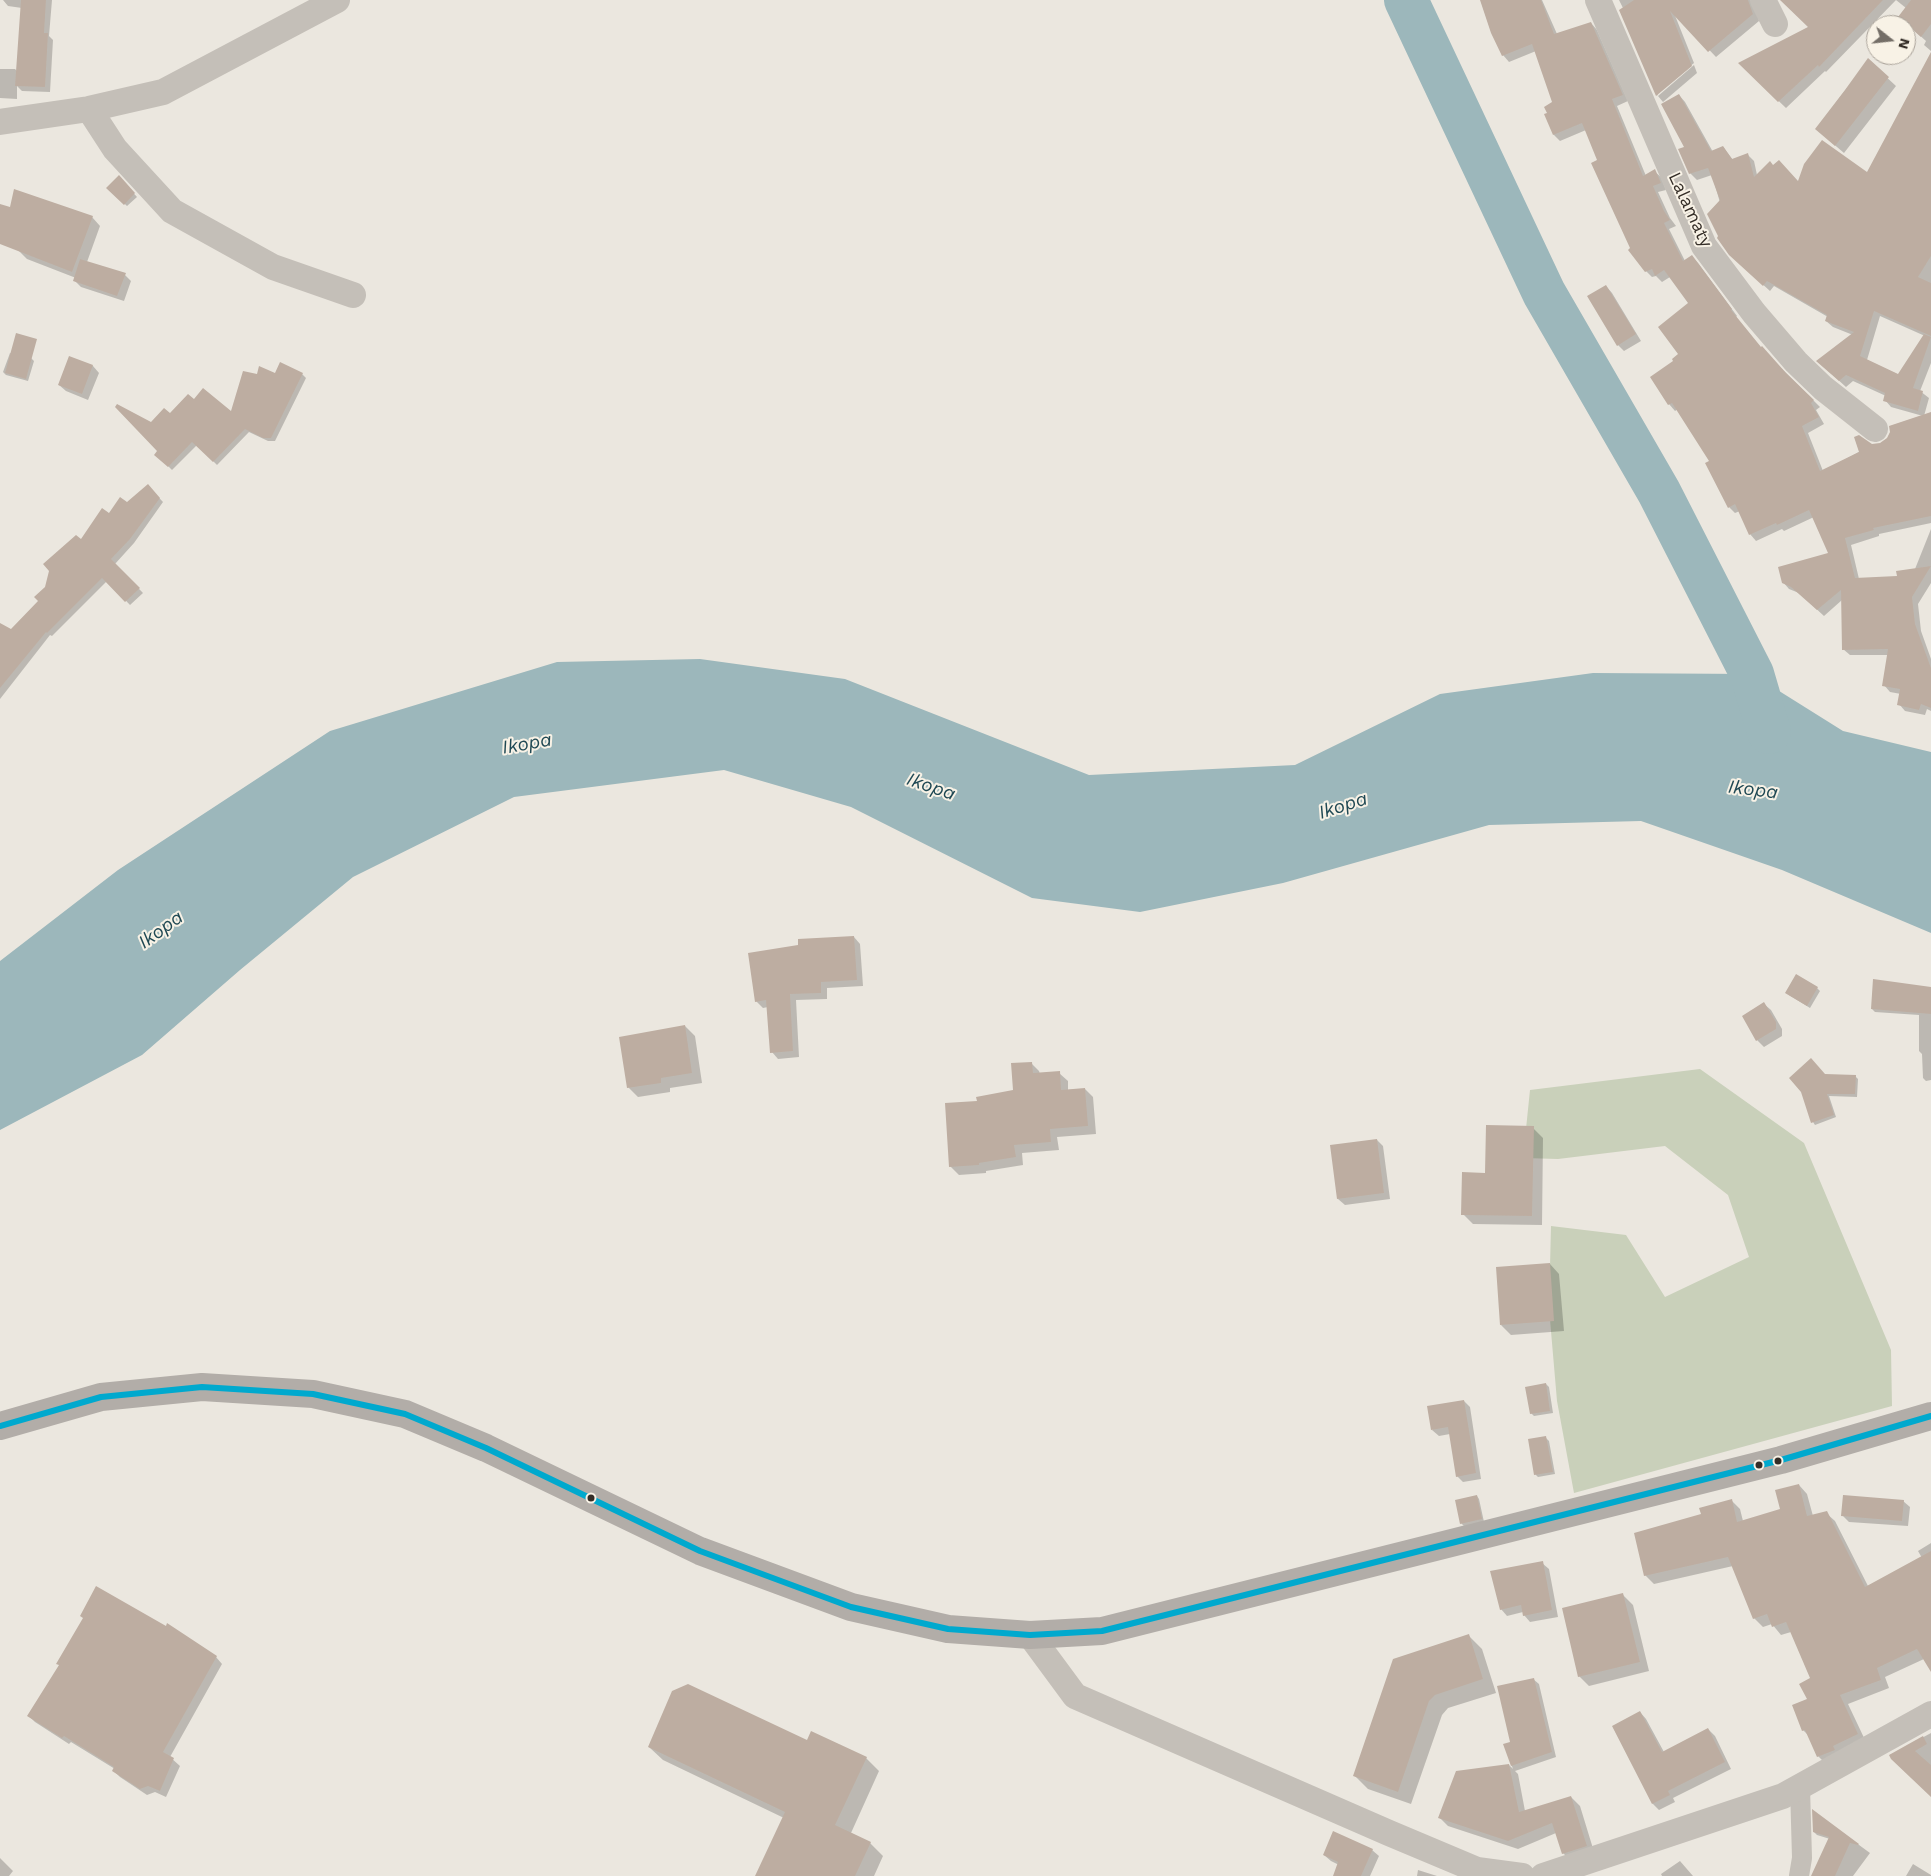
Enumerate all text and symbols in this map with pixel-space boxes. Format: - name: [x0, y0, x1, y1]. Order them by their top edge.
- north arrow: [1866, 15, 1916, 65]
- text: N: [1895, 37, 1914, 51]
- street label: Lalamaty: [1663, 169, 1717, 251]
- water label: Ikopa: [500, 728, 554, 760]
- water label: Ikopa: [904, 768, 958, 806]
- water label: Ikopa: [1727, 776, 1779, 804]
- water label: Ikopa: [1316, 787, 1370, 825]
- water label: Ikopa: [134, 906, 188, 954]
- unlabelled marker: [1773, 1456, 1783, 1466]
- unlabelled marker: [1754, 1460, 1764, 1470]
- unlabelled marker: [586, 1493, 596, 1503]

